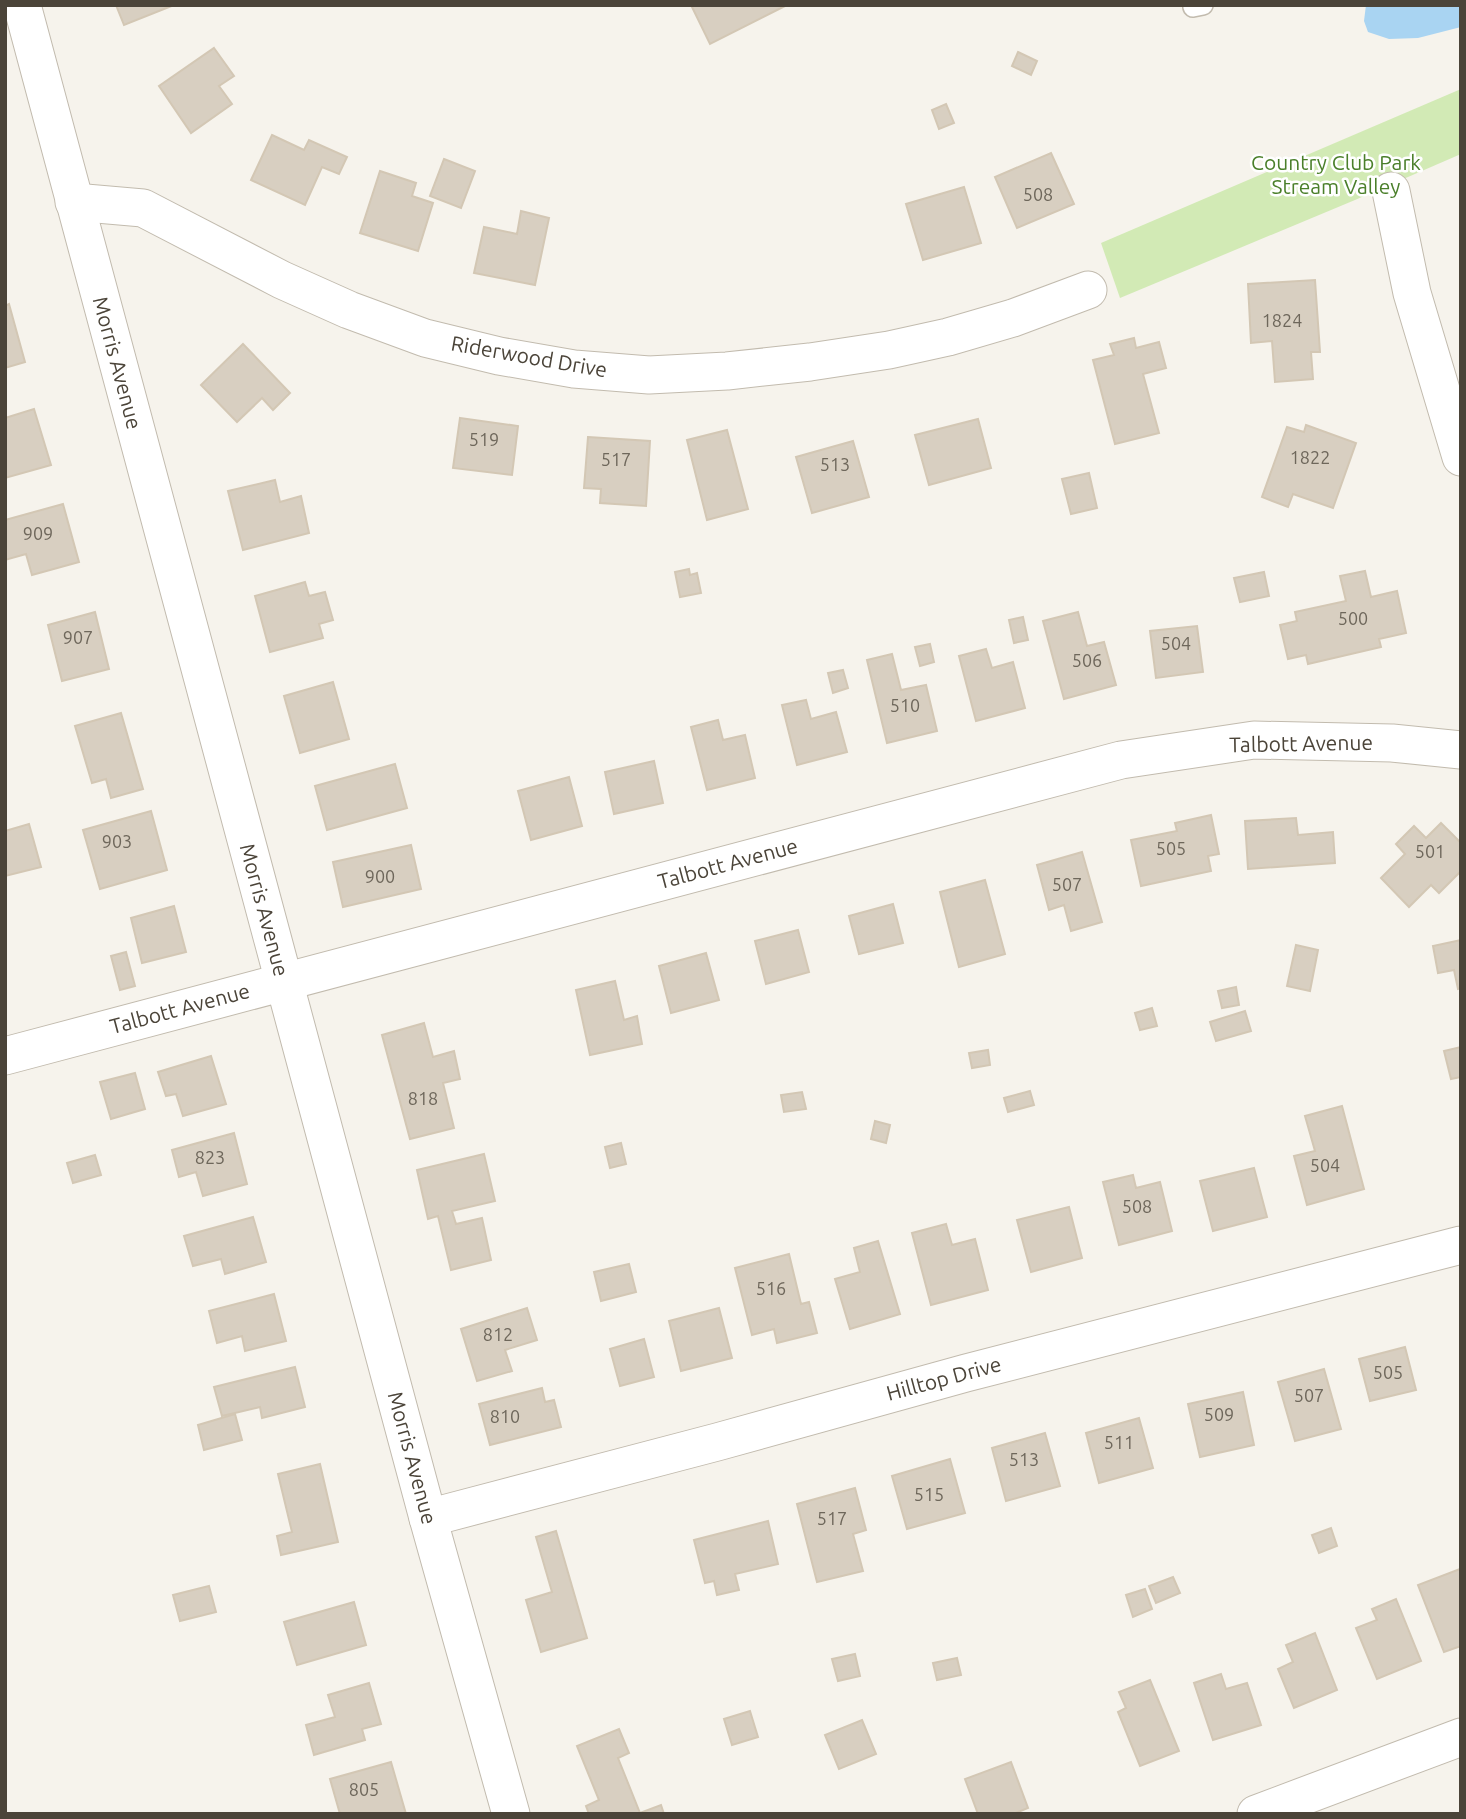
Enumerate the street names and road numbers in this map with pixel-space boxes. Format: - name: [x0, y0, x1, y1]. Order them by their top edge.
- street label: Morris Avenue: [89, 294, 147, 432]
- street label: Riderwood Drive: [449, 330, 609, 382]
- street label: Talbott Avenue: [1229, 730, 1373, 756]
- street label: Talbott Avenue: [655, 833, 800, 893]
- street label: Morris Avenue: [236, 841, 294, 979]
- street label: Talbott Avenue: [107, 978, 252, 1038]
- street label: Hilltop Drive: [884, 1351, 1004, 1405]
- street label: Morris Avenue: [384, 1389, 442, 1527]

